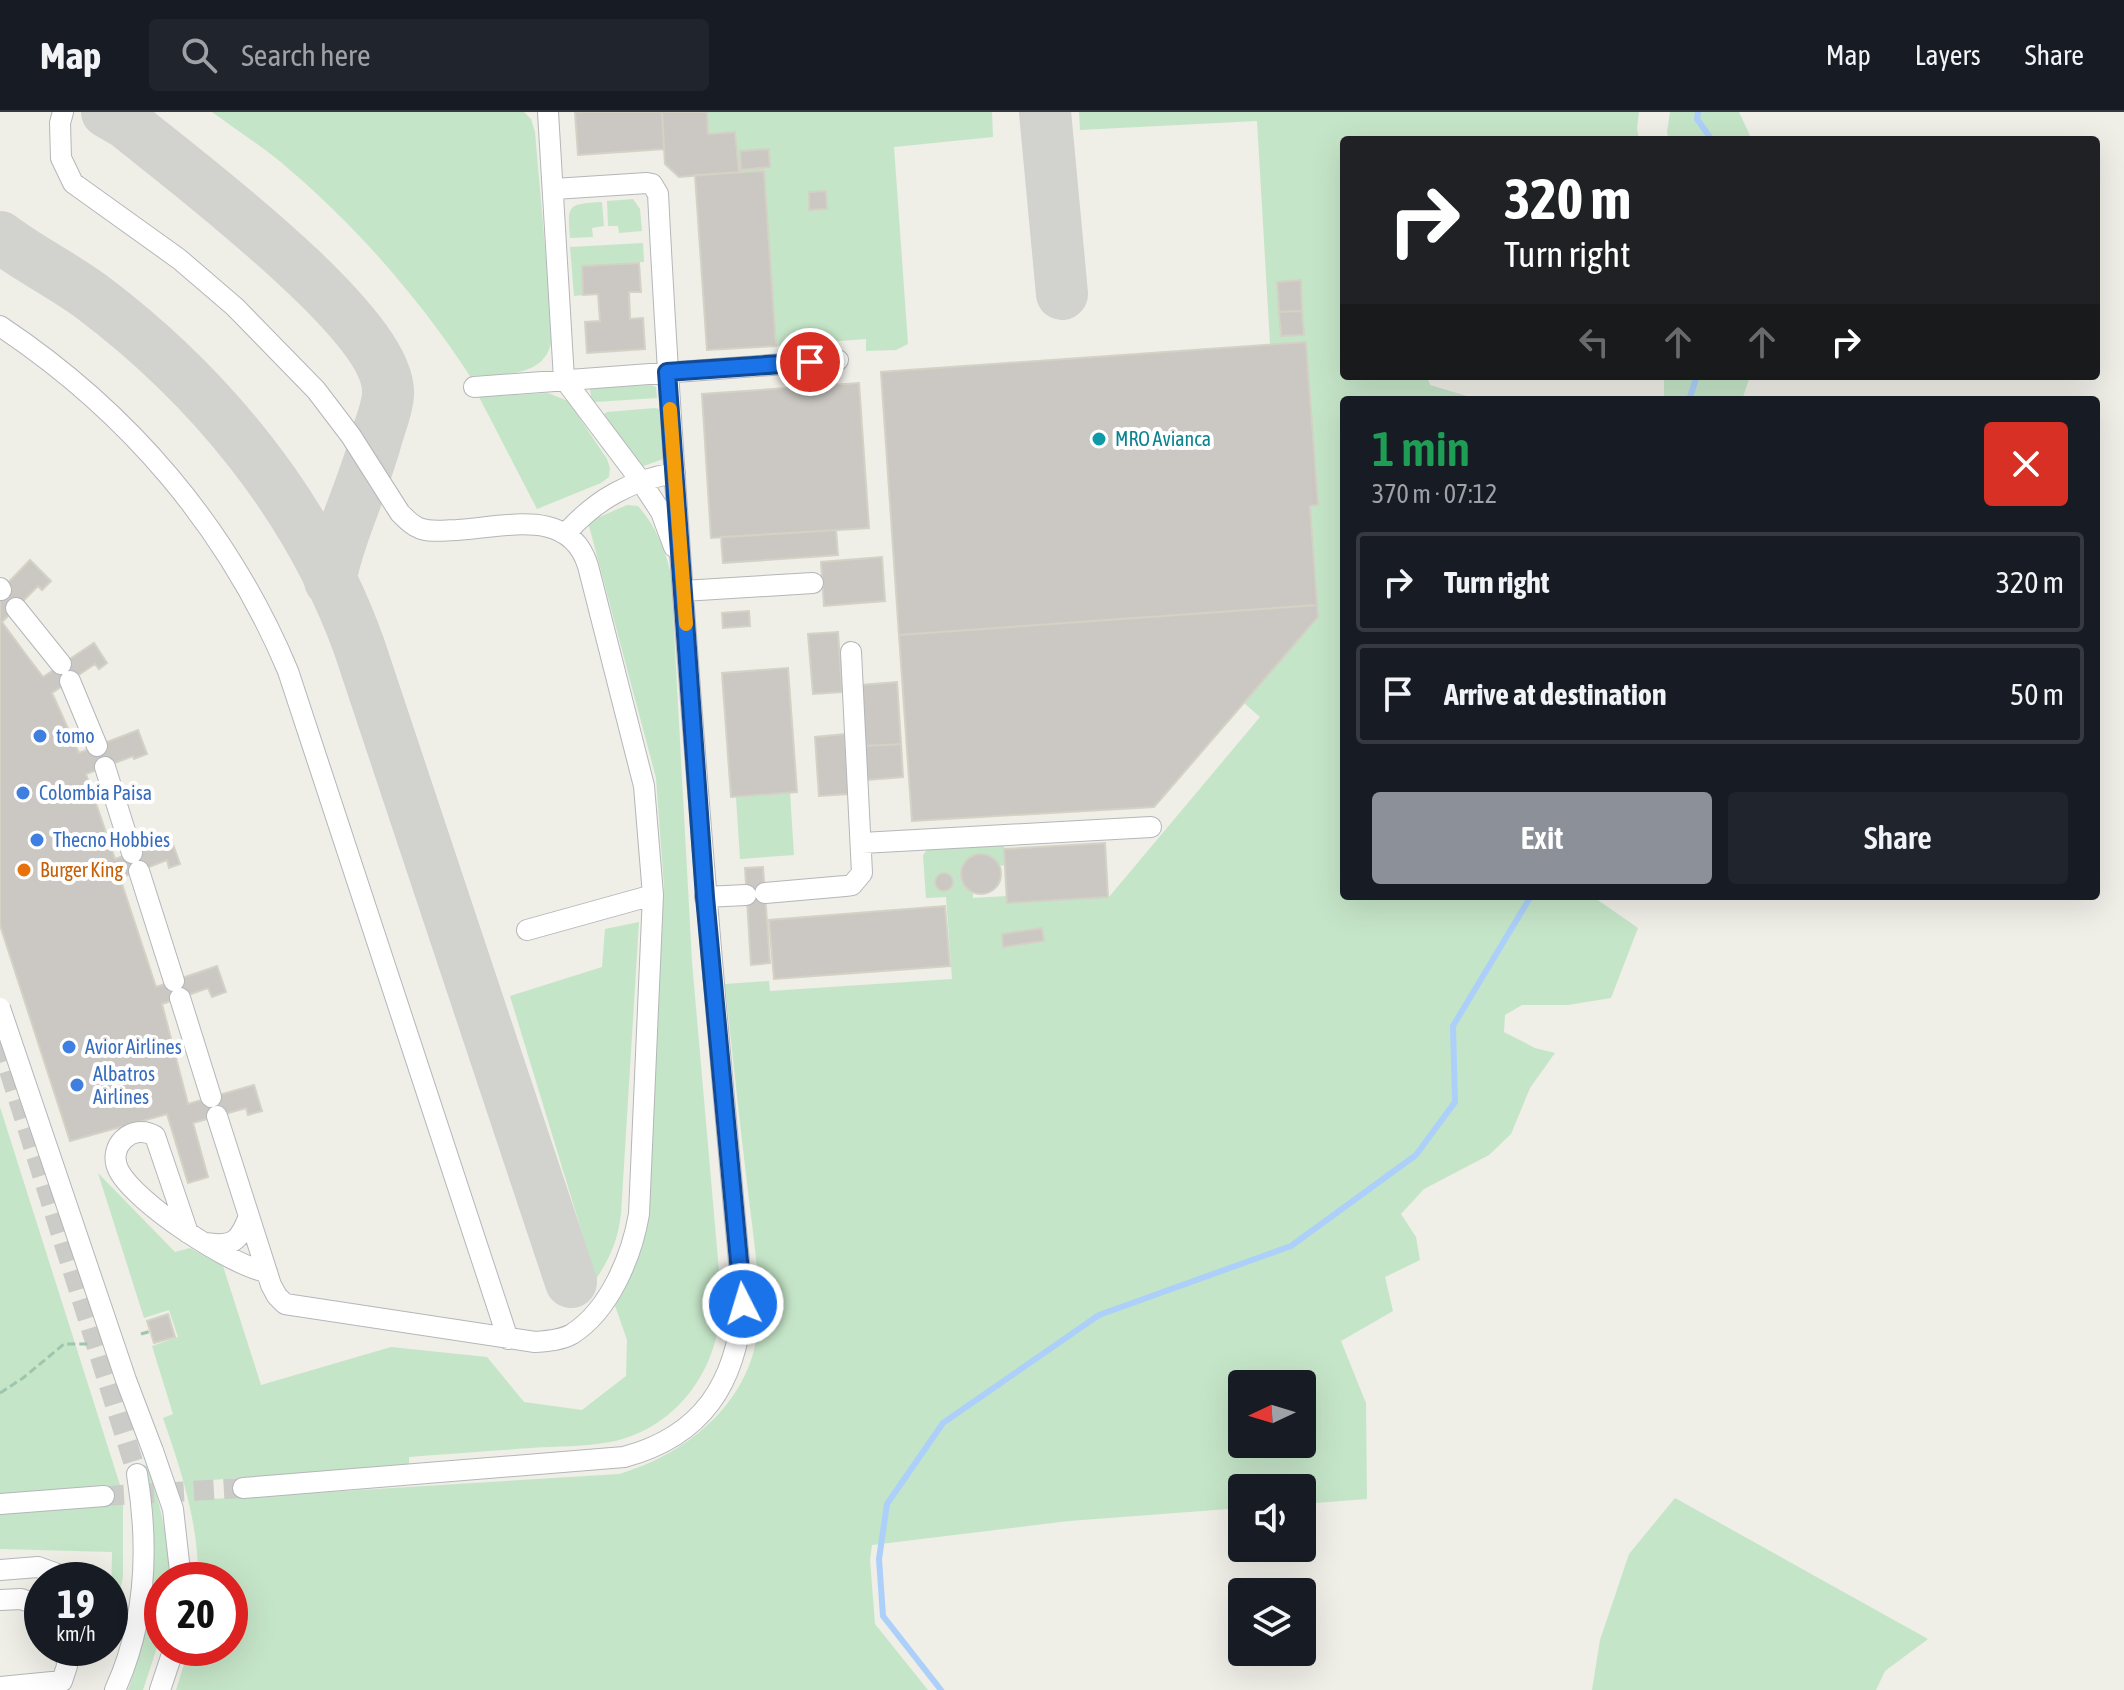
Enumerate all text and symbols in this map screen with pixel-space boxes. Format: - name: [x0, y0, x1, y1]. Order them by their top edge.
- search box: [149, 19, 709, 91]
- icon: search: [177, 33, 221, 77]
- text: Map: [40, 34, 101, 77]
- text: Search here: [241, 38, 371, 72]
- text: Map: [1826, 39, 1871, 71]
- text: Layers: [1915, 39, 1981, 71]
- text: Share: [2025, 39, 2084, 71]
- text: 320 m: [1504, 167, 1631, 231]
- icon: right: [1372, 168, 1476, 272]
- text: Turn right: [1504, 233, 1631, 275]
- icon: left: [1572, 320, 1616, 364]
- icon: ahead: [1656, 320, 1700, 364]
- icon: ahead: [1740, 320, 1784, 364]
- icon: right: [1824, 320, 1868, 364]
- pin: [776, 328, 844, 396]
- icon: arrive: [788, 340, 832, 384]
- text: 1 min: [1372, 421, 1470, 476]
- button: close: [1984, 422, 2068, 506]
- place label: MRO Avianca: [1115, 427, 1211, 450]
- marker: MRO Avianca: [1090, 430, 1108, 448]
- text: 370 m · 07:12: [1372, 479, 1497, 509]
- icon: right: [1376, 560, 1420, 604]
- text: Turn right: [1444, 565, 1550, 599]
- text: 320 m: [1996, 565, 2064, 599]
- icon: arrive: [1376, 672, 1420, 716]
- text: Arrive at destination: [1444, 677, 1666, 711]
- text: 50 m: [2010, 677, 2064, 711]
- place label: tomo: [56, 724, 95, 747]
- marker: tomo: [31, 727, 49, 745]
- place label: Colombia Paisa: [39, 781, 152, 804]
- marker: Colombia Paisa: [14, 784, 32, 802]
- button: Exit: [1372, 792, 1712, 884]
- button: Share: [1728, 792, 2068, 884]
- place label: Thecno Hobbies: [53, 828, 170, 851]
- marker: Thecno Hobbies: [28, 831, 46, 849]
- place label: Burger King: [40, 858, 123, 881]
- marker: Burger King: [15, 861, 33, 879]
- place label: Avior Airlines: [85, 1035, 182, 1058]
- marker: Avior Airlines: [60, 1038, 78, 1056]
- place label: Albatros Airlines: [93, 1062, 155, 1108]
- marker: Albatros Airlines: [68, 1076, 86, 1094]
- position arrow: [701, 1262, 785, 1346]
- north arrow: [1228, 1370, 1316, 1458]
- map controls: [1228, 1370, 1316, 1666]
- button: sound: [1228, 1474, 1316, 1562]
- speed limit sign: 20: [144, 1562, 248, 1666]
- button: layers: [1228, 1578, 1316, 1666]
- text: 19: [57, 1581, 95, 1626]
- text: km/h: [56, 1622, 96, 1645]

